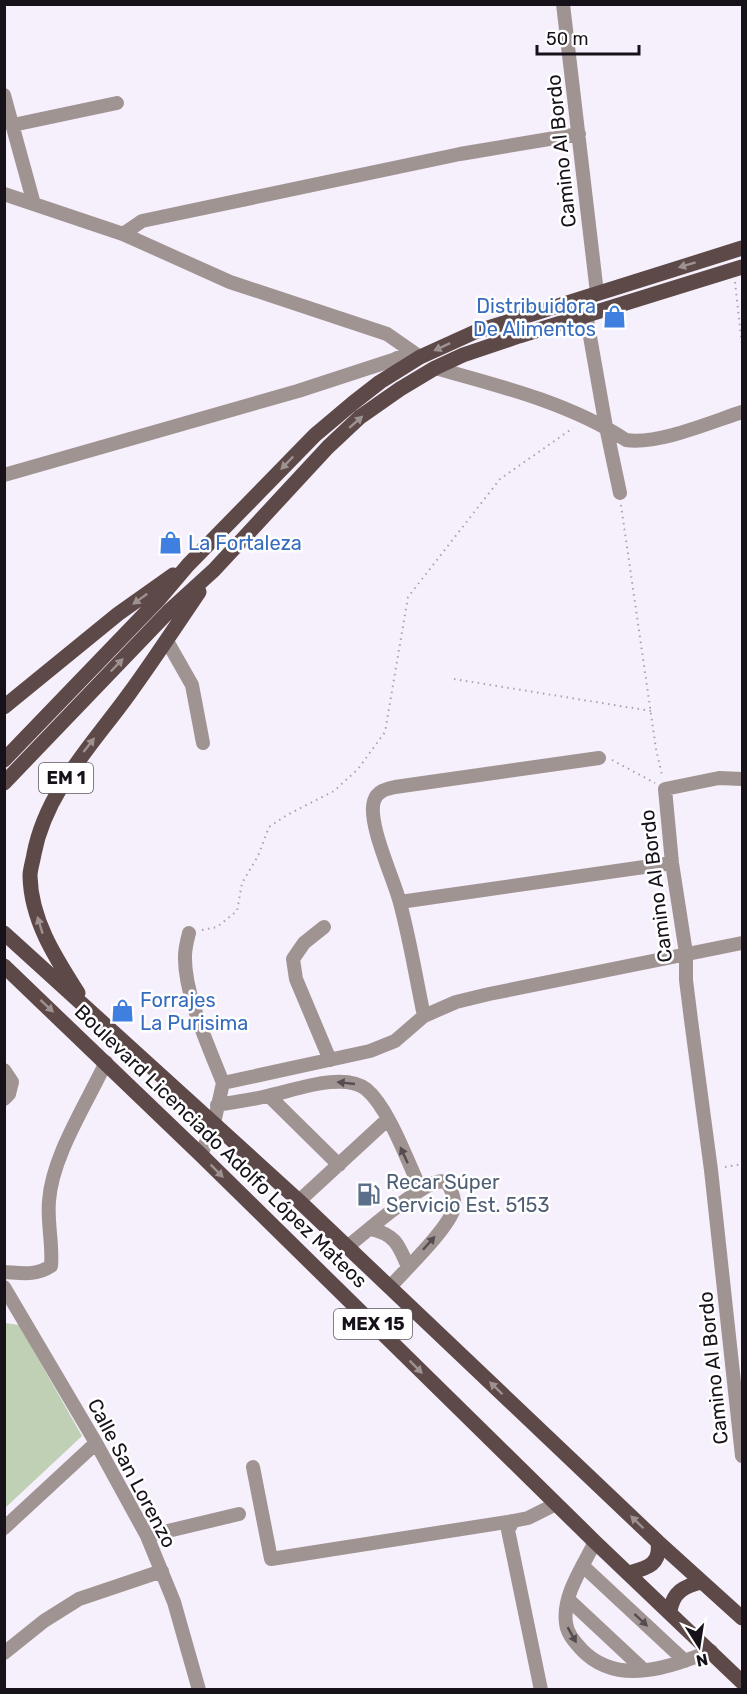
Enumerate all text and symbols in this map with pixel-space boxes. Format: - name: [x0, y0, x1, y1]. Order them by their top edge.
- scale bar: [537, 18, 639, 56]
- text: 50 m: [546, 28, 589, 50]
- street label: Camino Al Bordo: [541, 73, 581, 229]
- one-way arrow: [678, 261, 696, 270]
- place label: Distribuidora De Alimentos: [473, 294, 596, 341]
- shop icon: Distribuidora De Alimentos: [601, 304, 627, 330]
- one-way arrow: [434, 342, 451, 351]
- one-way arrow: [348, 415, 364, 428]
- one-way arrow: [281, 456, 295, 470]
- shop icon: La Fortaleza: [157, 530, 183, 556]
- place label: La Fortaleza: [188, 531, 302, 555]
- one-way arrow: [132, 592, 147, 604]
- one-way arrow: [110, 659, 124, 673]
- one-way arrow: [83, 738, 95, 753]
- road number: EM 1: [39, 763, 93, 793]
- street label: Camino Al Bordo: [635, 808, 677, 964]
- one-way arrow: [35, 916, 44, 934]
- place label: Forrajes La Purisima: [140, 988, 248, 1035]
- shop icon: Forrajes La Purisima: [109, 998, 135, 1024]
- one-way arrow: [39, 999, 54, 1012]
- street label: Boulevard Licenciado Adolfo López Mateos: [70, 999, 372, 1293]
- one-way arrow: [337, 1078, 356, 1088]
- one-way arrow: [400, 1146, 409, 1163]
- one-way arrow: [210, 1164, 225, 1178]
- place label: Recar Súper Servicio Est. 5153: [386, 1170, 550, 1217]
- fuel station icon: Recar Súper Servicio Est. 5153: [355, 1181, 381, 1207]
- one-way arrow: [422, 1236, 435, 1251]
- street label: Camino Al Bordo: [693, 1290, 733, 1446]
- road number: MEX 15: [334, 1309, 412, 1339]
- one-way arrow: [409, 1359, 423, 1373]
- one-way arrow: [489, 1382, 504, 1395]
- street label: Calle San Lorenzo: [83, 1394, 181, 1552]
- one-way arrow: [630, 1515, 645, 1529]
- one-way arrow: [633, 1613, 648, 1627]
- north arrow: [669, 1616, 729, 1676]
- one-way arrow: [567, 1627, 577, 1644]
- text: N: [694, 1650, 710, 1671]

